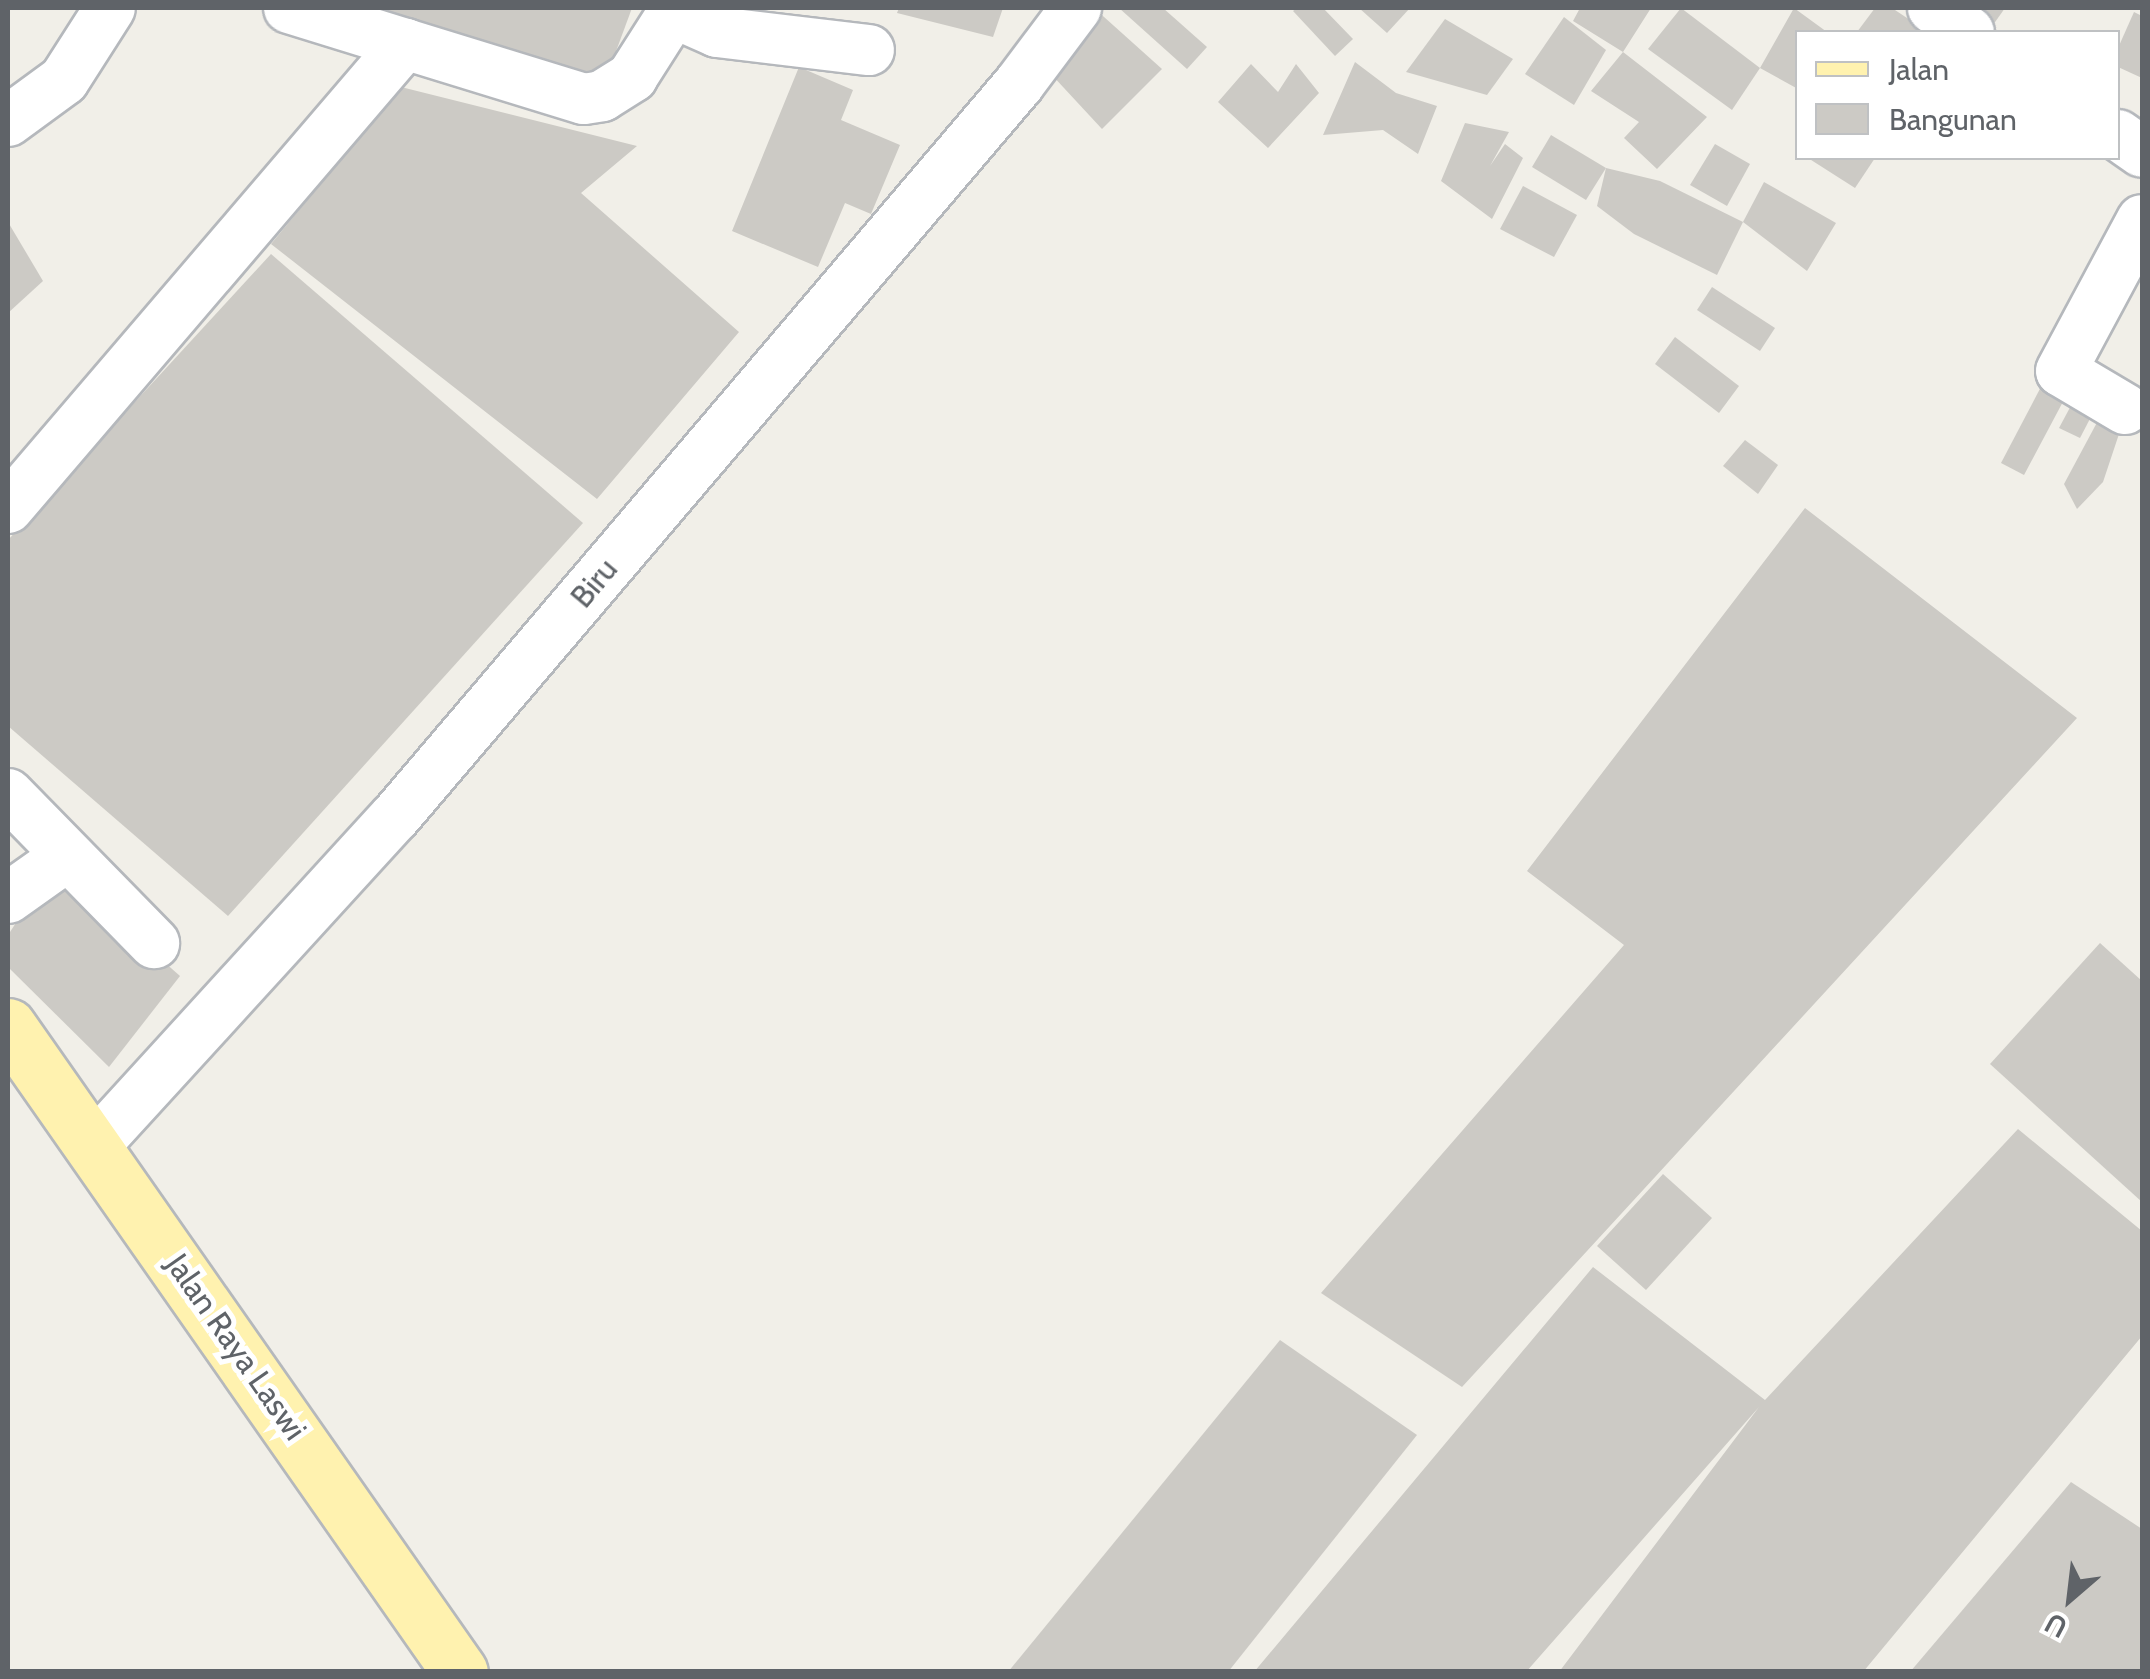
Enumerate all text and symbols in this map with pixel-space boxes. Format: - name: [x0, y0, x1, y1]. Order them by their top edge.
- legend: [1795, 30, 2120, 160]
- text: Jalan: [1889, 51, 1949, 88]
- text: Bangunan: [1889, 101, 2017, 138]
- street label: Biru: [562, 551, 626, 615]
- street label: Jalan Raya Laswi: [158, 1247, 314, 1447]
- north arrow: [2020, 1549, 2120, 1649]
- text: U: [2039, 1606, 2073, 1645]

